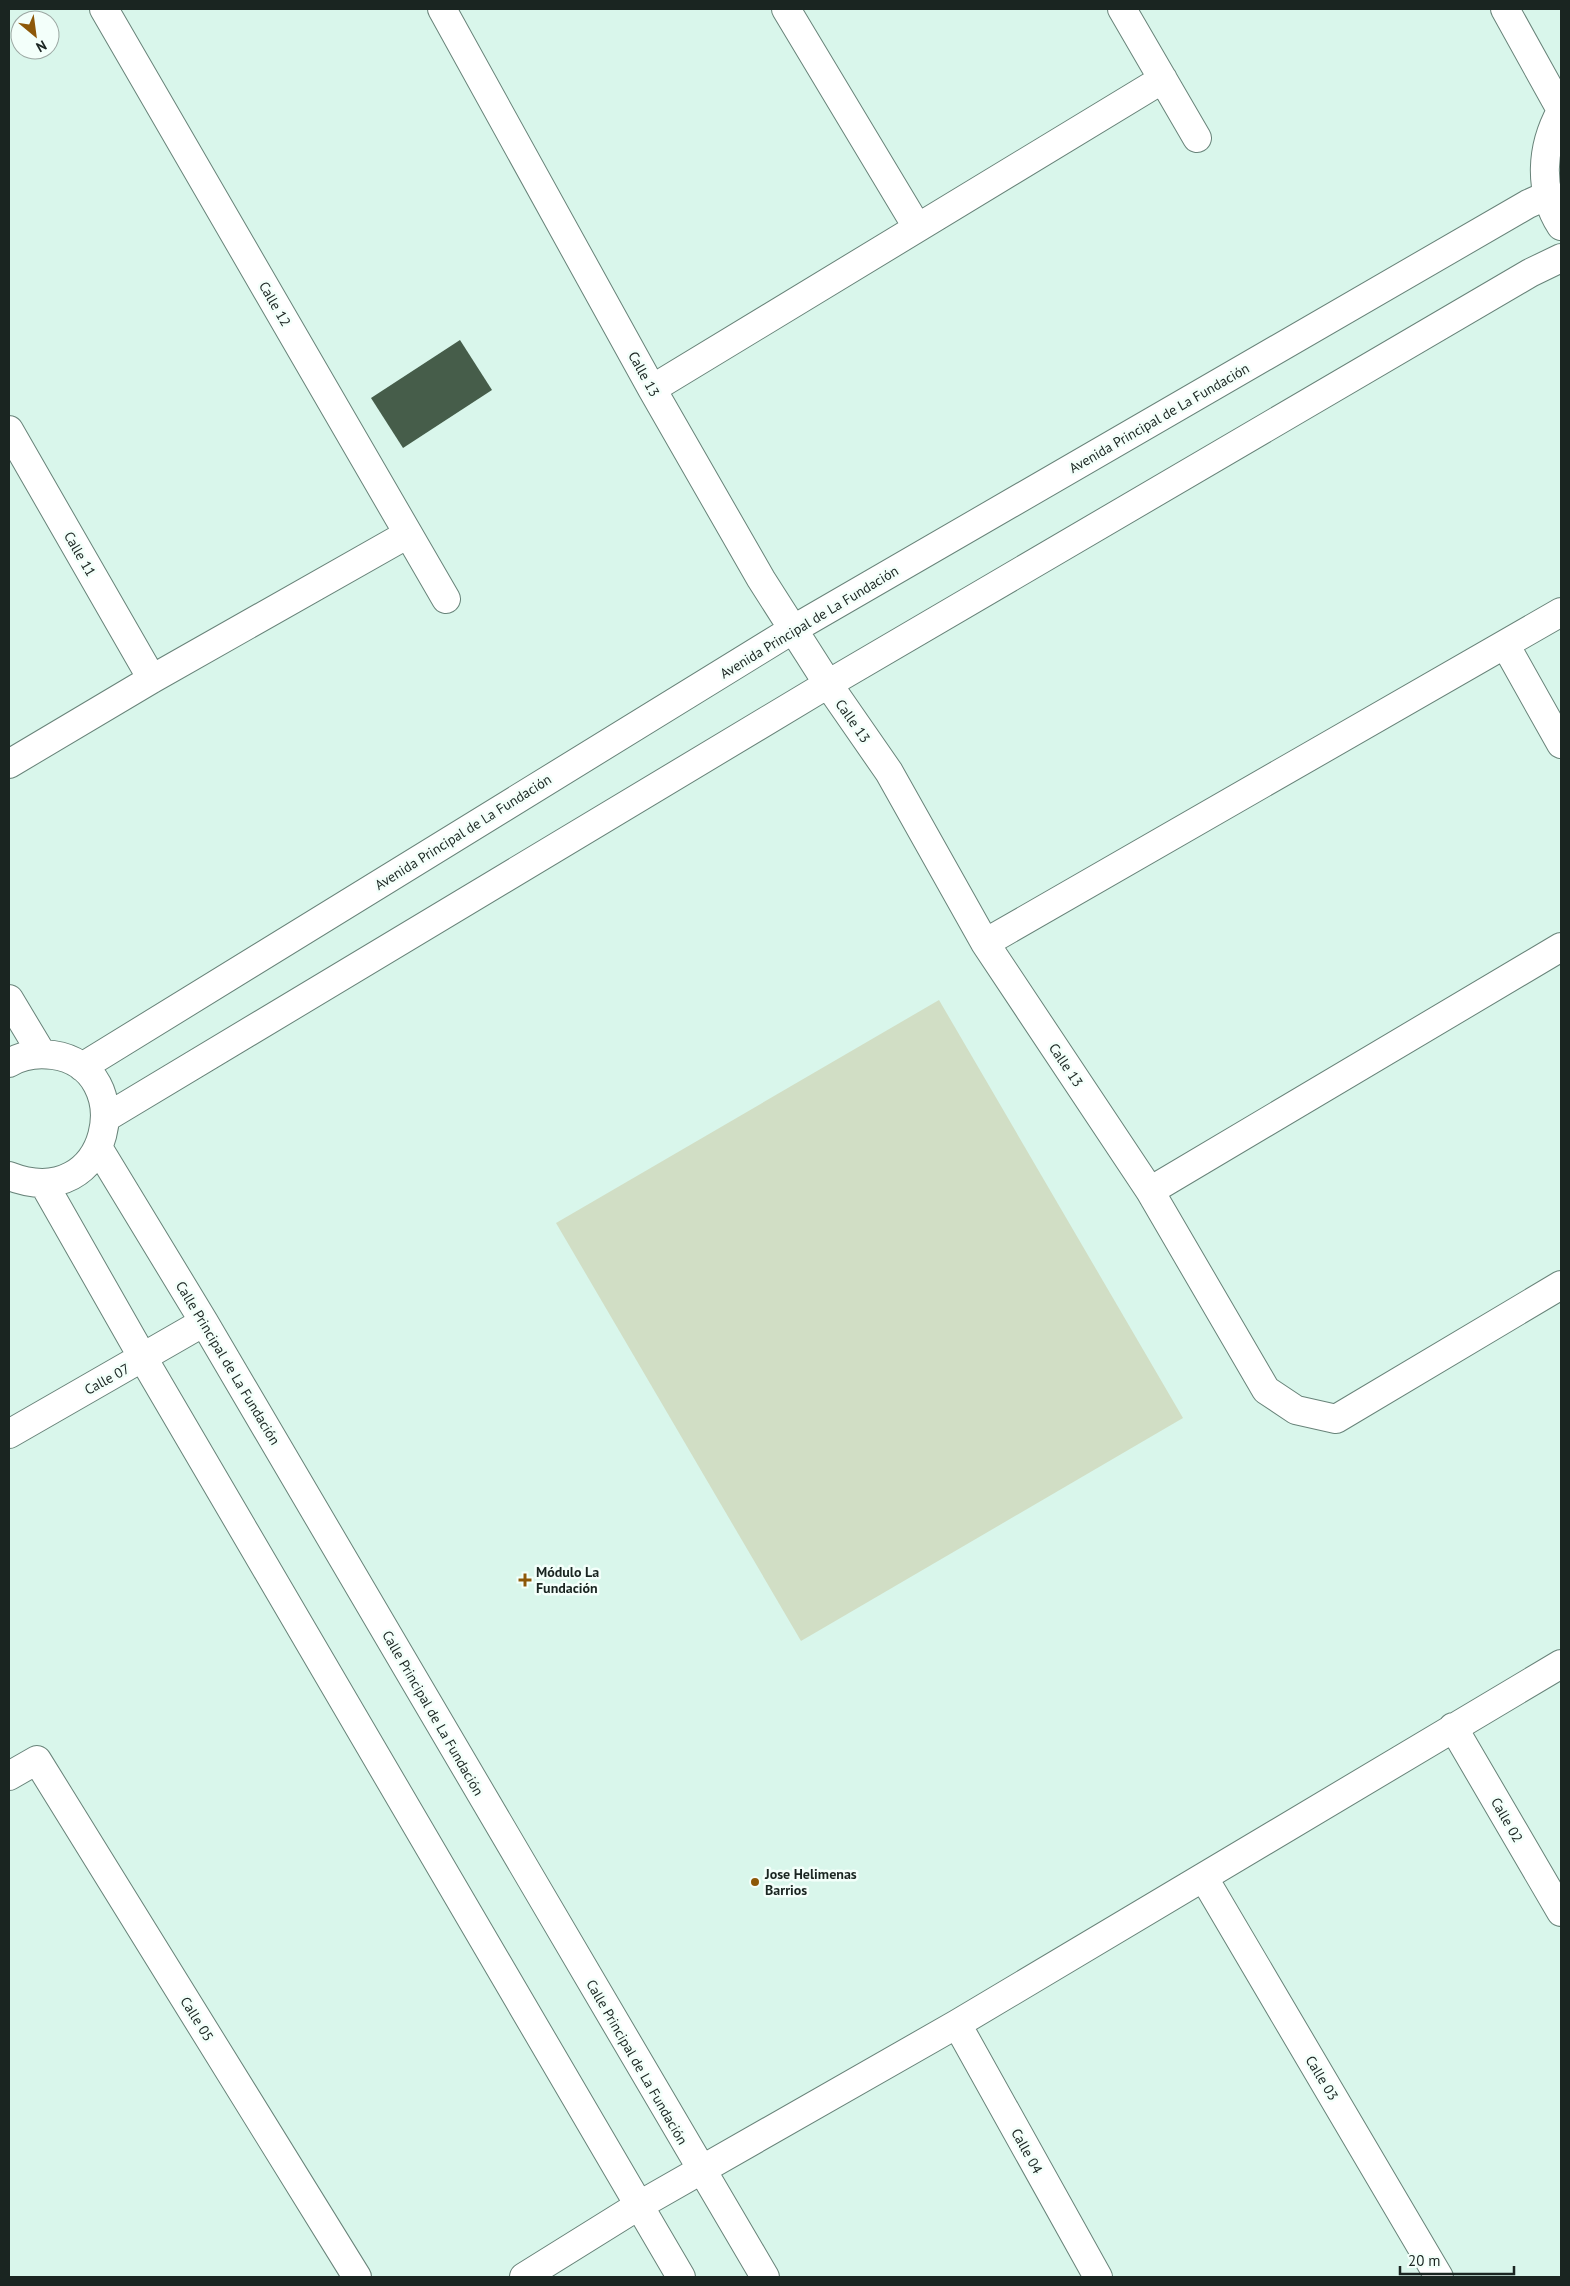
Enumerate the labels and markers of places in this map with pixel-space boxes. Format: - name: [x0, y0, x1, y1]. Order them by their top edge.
- place label: Módulo La Fundación: [536, 1563, 599, 1597]
- marker: Módulo La Fundación: [518, 1573, 532, 1587]
- place label: Jose Helimenas Barrios: [764, 1865, 857, 1899]
- marker: Jose Helimenas Barrios: [749, 1876, 761, 1888]

